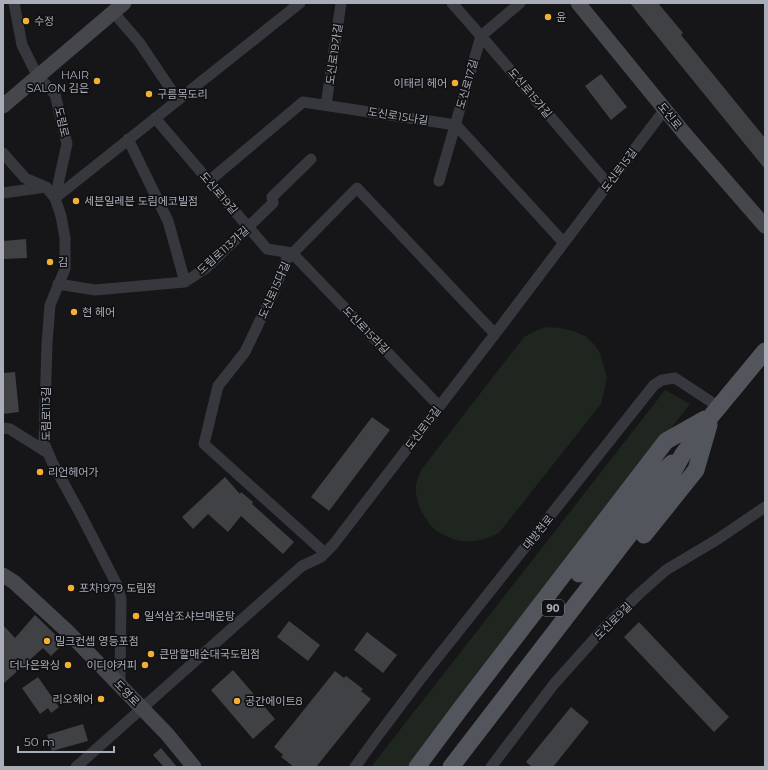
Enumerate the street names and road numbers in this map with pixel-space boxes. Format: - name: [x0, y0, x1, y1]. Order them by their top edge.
- street label: 도신로19가길: [323, 23, 345, 85]
- street label: 도신로17길: [453, 58, 481, 110]
- street label: 도신로15가길: [505, 65, 555, 121]
- street label: 도신로: [655, 100, 685, 132]
- street label: 도신로15나길: [367, 104, 429, 128]
- street label: 도림로: [52, 106, 72, 138]
- street label: 도신로15길: [598, 146, 640, 194]
- street label: 도신로19길: [197, 169, 241, 217]
- street label: 도림로113가길: [194, 223, 252, 277]
- street label: 도신로15다길: [255, 259, 293, 321]
- street label: 도신로15라길: [340, 303, 392, 357]
- street label: 도림로113길: [39, 387, 53, 441]
- street label: 도신로15길: [402, 404, 444, 452]
- street label: 대방천로: [520, 512, 556, 552]
- street label: 도신로9길: [591, 599, 635, 643]
- road number: 90: [542, 600, 564, 616]
- street label: 도영로: [111, 677, 143, 709]

